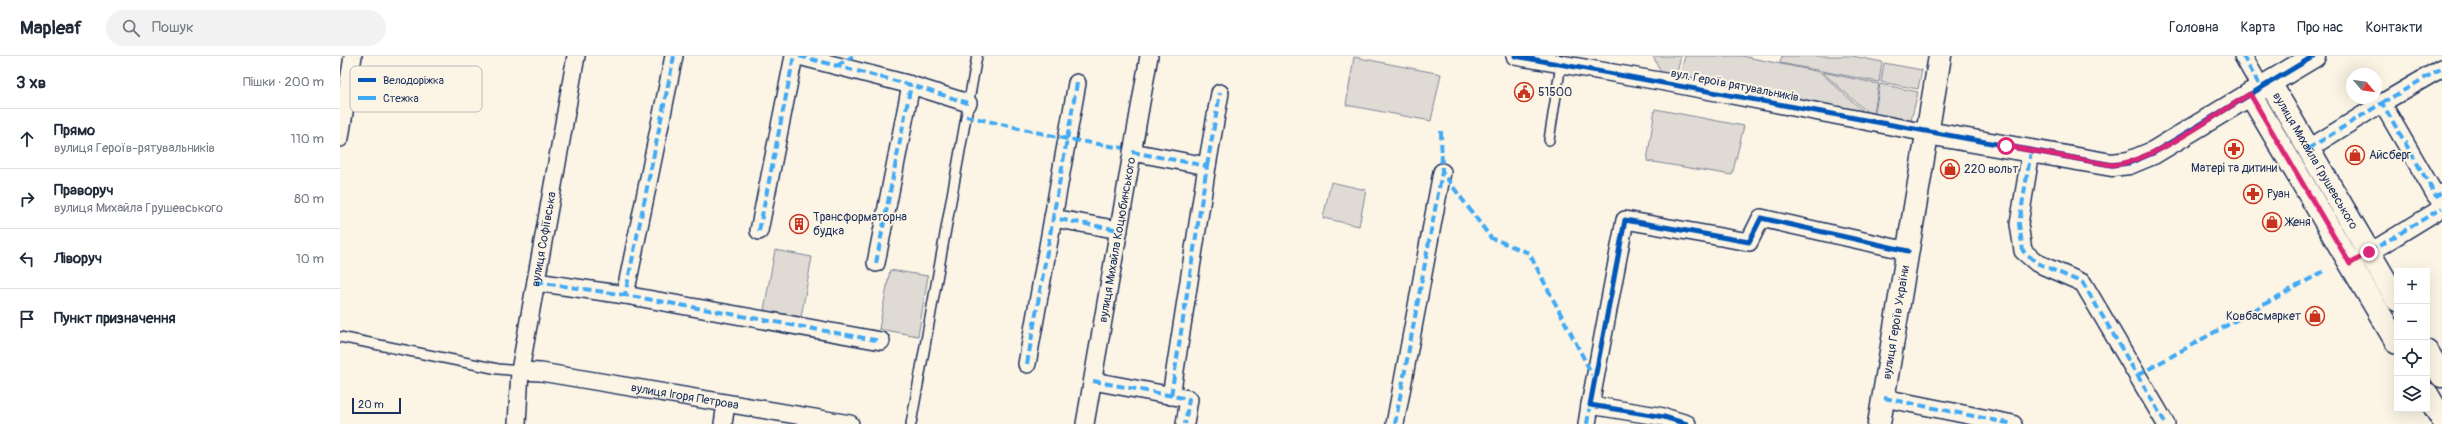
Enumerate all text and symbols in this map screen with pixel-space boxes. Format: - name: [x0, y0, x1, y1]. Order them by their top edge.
- search box: [106, 10, 386, 46]
- text: Mapleaf: [20, 16, 82, 40]
- icon: search: [120, 17, 142, 39]
- text: Пошук: [152, 18, 194, 37]
- text: Головна: [2169, 19, 2219, 36]
- text: Карта: [2241, 19, 2275, 36]
- text: Про нас: [2297, 19, 2343, 36]
- text: Контакти: [2365, 19, 2422, 36]
- legend: [350, 66, 482, 112]
- street label: вул. Героїв рятувальників: [1670, 66, 1800, 105]
- north arrow: [2346, 68, 2382, 104]
- text: 3 хв: [16, 72, 46, 93]
- text: Пішки · 200 m: [243, 74, 324, 90]
- text: Велодоріжка: [383, 74, 444, 87]
- public building icon: 51500: [1513, 81, 1535, 103]
- place label: 51500: [1538, 85, 1572, 100]
- street label: вулиця Михайла Грушевського: [2269, 90, 2361, 233]
- text: Стежка: [383, 92, 419, 105]
- text: Прямо: [54, 121, 95, 140]
- icon: ahead: [16, 128, 38, 150]
- text: 110 m: [291, 131, 324, 147]
- route start: [1997, 137, 2015, 155]
- pharmacy icon: Матері та дитини: [2223, 138, 2245, 160]
- text: вулиця Героїв-рятувальників: [54, 140, 215, 156]
- shop icon: Айсберг: [2344, 144, 2366, 166]
- place label: Айсберг: [2369, 148, 2411, 163]
- street label: вулиця Михайла Коцюбинського: [1096, 155, 1139, 324]
- shop icon: 220 вольт: [1939, 158, 1961, 180]
- place label: Матері та дитини: [2191, 161, 2278, 176]
- place label: 220 вольт: [1964, 162, 2018, 177]
- text: Праворуч: [54, 181, 114, 200]
- pharmacy icon: Руан: [2242, 183, 2264, 205]
- place label: Руан: [2267, 187, 2290, 202]
- icon: right: [16, 188, 38, 210]
- street label: вулиця Софіївська: [528, 190, 560, 288]
- text: 80 m: [294, 191, 324, 207]
- text: вулиця Михайла Грушевського: [54, 200, 223, 216]
- place label: Трансформаторна будка: [813, 210, 907, 239]
- shop icon: Женя: [2261, 211, 2283, 233]
- building icon: Трансформаторна будка: [788, 213, 810, 235]
- place label: Женя: [2284, 215, 2311, 230]
- route end: [2360, 243, 2378, 261]
- icon: left: [16, 248, 38, 270]
- text: Ліворуч: [54, 249, 102, 268]
- text: 10 m: [296, 251, 324, 267]
- street label: вулиця Героїв України: [1880, 264, 1913, 380]
- map controls: [2394, 268, 2430, 412]
- button: +: [2394, 268, 2430, 304]
- button: −: [2394, 304, 2430, 340]
- shop icon: Ковбасмаркет: [2304, 305, 2326, 327]
- icon: arrive: [16, 308, 38, 330]
- text: Пункт призначення: [54, 309, 175, 328]
- place label: Ковбасмаркет: [2226, 309, 2301, 324]
- button: locate: [2394, 340, 2430, 376]
- button: layers: [2394, 376, 2430, 412]
- street label: вулиця Ігоря Петрова: [630, 380, 740, 413]
- scale bar: [352, 396, 401, 415]
- text: 20 m: [358, 398, 384, 411]

